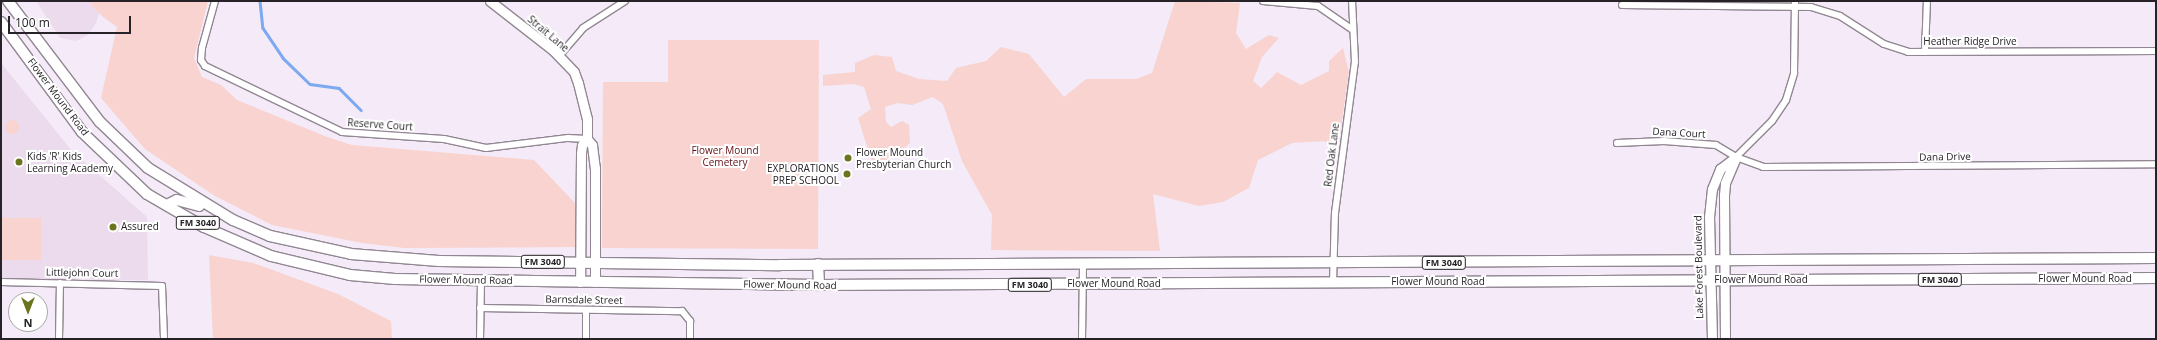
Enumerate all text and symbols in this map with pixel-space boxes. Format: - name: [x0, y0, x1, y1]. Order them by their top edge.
- scale bar: [10, 8, 133, 34]
- street label: Strait Lane: [525, 13, 571, 55]
- text: 100 m: [15, 14, 50, 31]
- street label: Heather Ridge Drive: [1923, 36, 2017, 48]
- street label: Flower Mound Road: [25, 56, 91, 138]
- street label: Reserve Court: [347, 117, 413, 133]
- street label: Red Oak Lane: [1322, 122, 1342, 188]
- street label: Dana Court: [1652, 126, 1706, 140]
- park label: Flower Mound Cemetery: [691, 144, 759, 168]
- place label: Flower Mound Presbyterian Church: [856, 146, 951, 170]
- place label: Kids 'R' Kids Learning Academy: [27, 150, 113, 174]
- street label: Dana Drive: [1919, 151, 1971, 163]
- marker: Flower Mound Presbyterian Church: [843, 153, 853, 163]
- marker: Kids 'R' Kids Learning Academy: [14, 157, 24, 167]
- place label: EXPLORATIONS PREP SCHOOL: [767, 162, 839, 186]
- marker: EXPLORATIONS PREP SCHOOL: [842, 169, 852, 179]
- street label: Lake Forest Boulevard: [1692, 215, 1706, 319]
- road number: FM 3040: [175, 216, 221, 230]
- place label: Assured: [121, 221, 159, 233]
- marker: Assured: [108, 222, 118, 232]
- road number: FM 3040: [520, 255, 566, 269]
- road number: FM 3040: [1421, 256, 1467, 270]
- street label: Littlejohn Court: [46, 266, 118, 280]
- street label: Flower Mound Road: [419, 273, 513, 287]
- road number: FM 3040: [1917, 273, 1963, 287]
- street label: Flower Mound Road: [2038, 273, 2132, 285]
- street label: Flower Mound Road: [1714, 274, 1808, 286]
- street label: Flower Mound Road: [1391, 276, 1485, 288]
- street label: Flower Mound Road: [743, 278, 837, 292]
- road number: FM 3040: [1007, 278, 1053, 292]
- street label: Flower Mound Road: [1067, 278, 1161, 290]
- north arrow: [8, 292, 48, 332]
- street label: Barnsdale Street: [545, 293, 623, 307]
- text: N: [24, 316, 32, 331]

